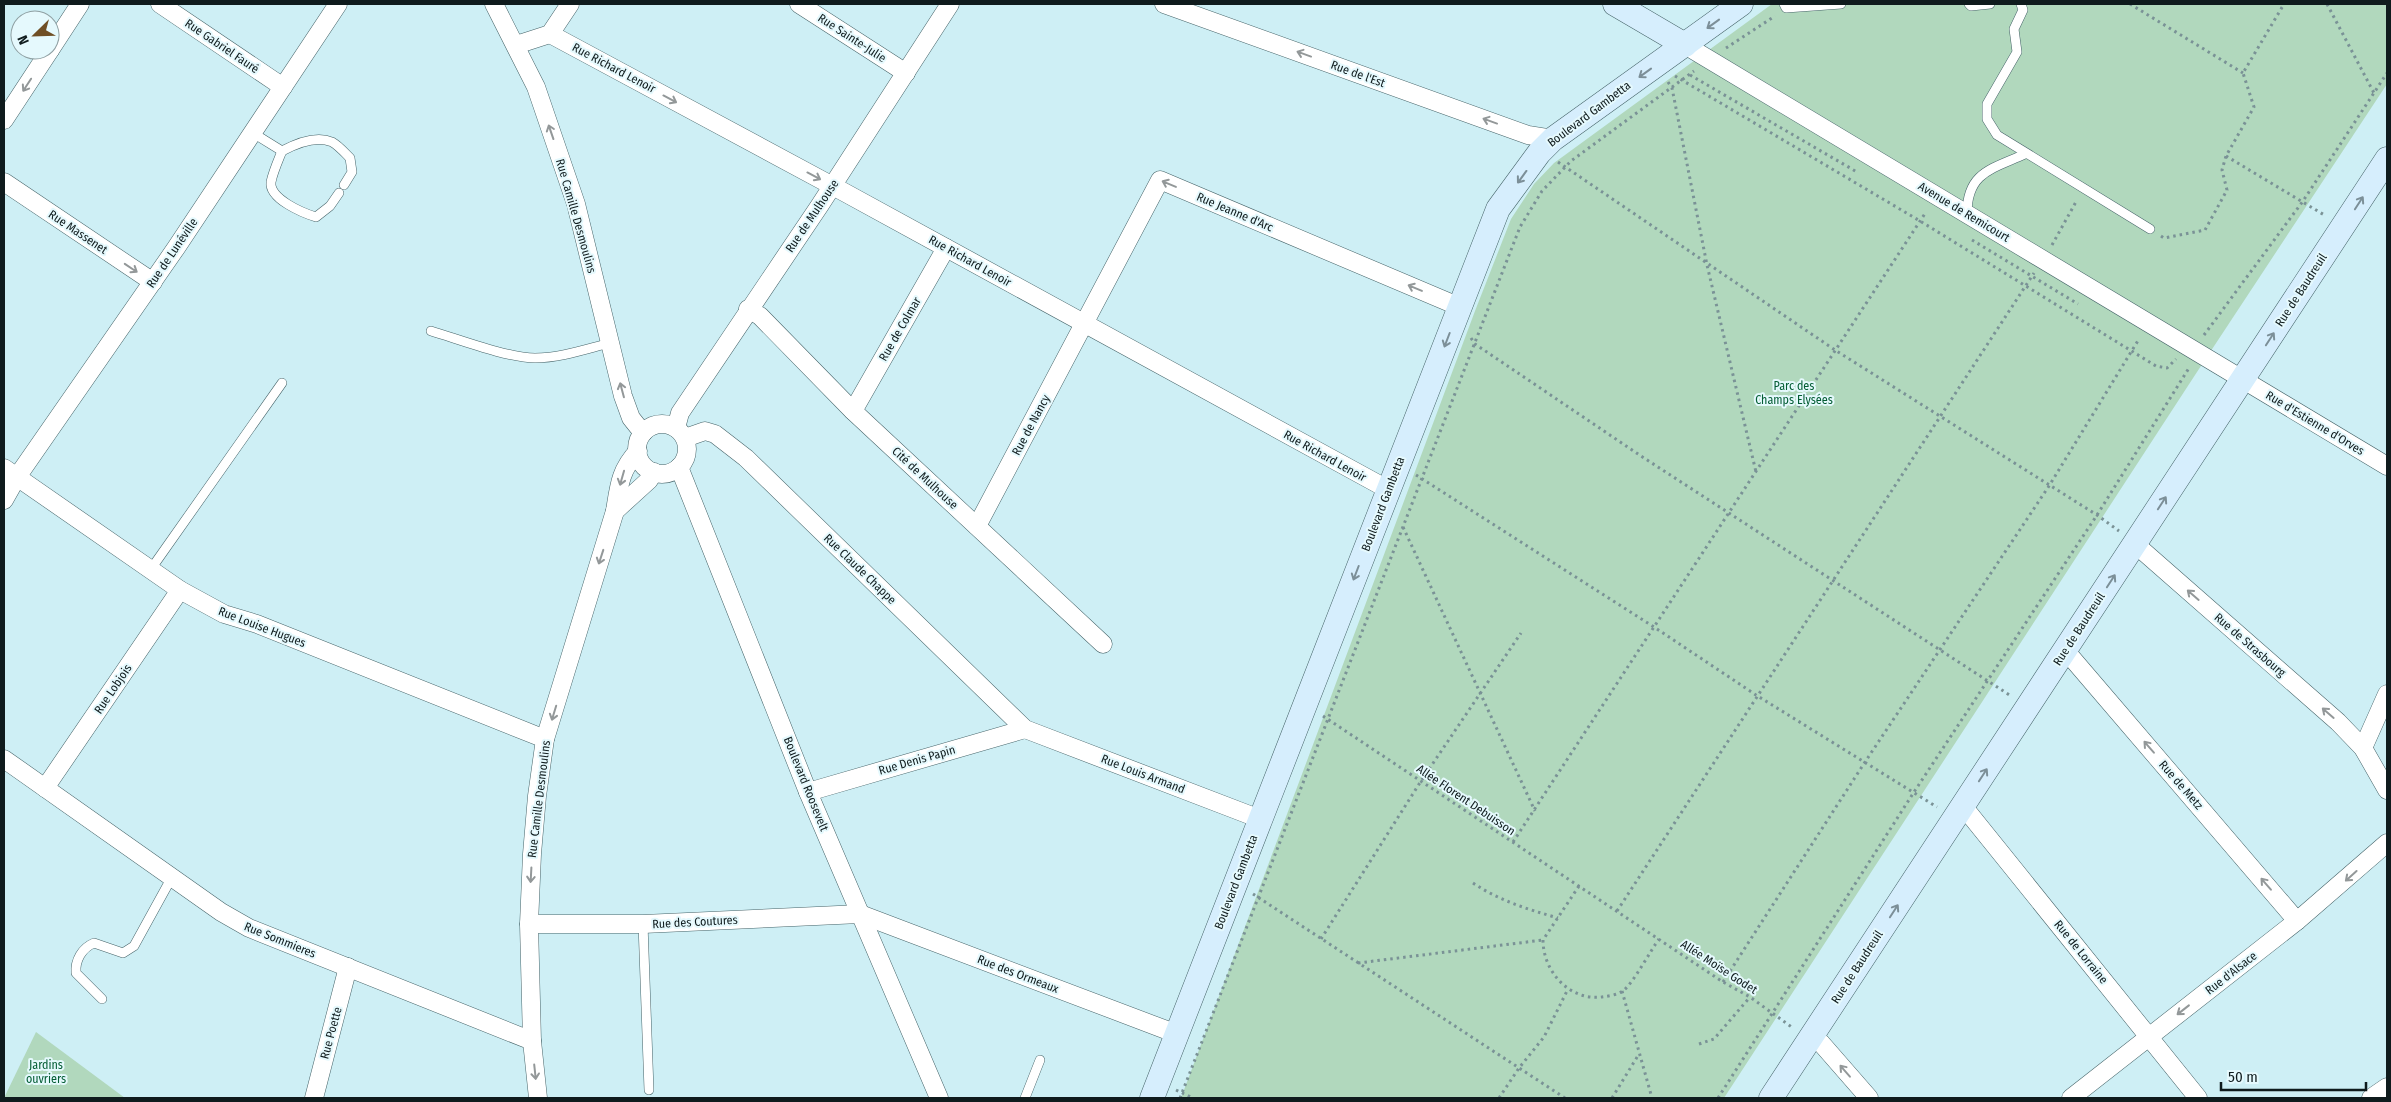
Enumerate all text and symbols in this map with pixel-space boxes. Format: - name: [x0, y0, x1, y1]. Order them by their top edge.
- north arrow: [10, 10, 60, 60]
- street label: Rue Sainte-Julie: [815, 11, 889, 65]
- street label: Rue Gabriel Fauré: [182, 16, 262, 76]
- one-way arrow: [1706, 19, 1720, 29]
- text: N: [14, 33, 33, 47]
- street label: Rue Richard Lenoir: [570, 40, 659, 96]
- one-way arrow: [1297, 49, 1312, 58]
- street label: Rue de l'Est: [1329, 58, 1387, 90]
- one-way arrow: [1638, 68, 1652, 78]
- one-way arrow: [22, 78, 32, 92]
- street label: Boulevard Gambetta: [1545, 78, 1633, 150]
- one-way arrow: [663, 94, 678, 104]
- one-way arrow: [1482, 116, 1498, 125]
- one-way arrow: [546, 125, 555, 140]
- street label: Rue Camille Desmoulins: [553, 157, 599, 275]
- one-way arrow: [1516, 170, 1527, 183]
- one-way arrow: [806, 171, 821, 181]
- street label: Rue de Mulhouse: [783, 177, 842, 255]
- one-way arrow: [1162, 178, 1177, 188]
- street label: Avenue de Remicourt: [1916, 179, 2012, 245]
- street label: Rue Jeanne d'Arc: [1195, 190, 1275, 234]
- one-way arrow: [2354, 196, 2364, 210]
- street label: Rue Massenet: [46, 207, 110, 257]
- street label: Rue de Lunéville: [144, 215, 200, 290]
- street label: Rue Richard Lenoir: [926, 232, 1015, 290]
- street label: Rue de Baudreuil: [2272, 251, 2330, 329]
- one-way arrow: [124, 263, 138, 273]
- one-way arrow: [1408, 283, 1423, 293]
- street label: Rue de Colmar: [876, 294, 924, 363]
- one-way arrow: [1442, 332, 1452, 347]
- one-way arrow: [2265, 332, 2275, 346]
- park label: Parc des Champs Elysées: [1755, 379, 1833, 407]
- one-way arrow: [616, 382, 626, 398]
- street label: Rue d'Estienne d'Orves: [2263, 388, 2367, 458]
- street label: Rue de Nancy: [1009, 392, 1053, 458]
- street label: Rue Richard Lenoir: [1281, 427, 1370, 485]
- street label: Cité de Mulhouse: [889, 444, 961, 512]
- street label: Boulevard Gambetta: [1359, 455, 1408, 553]
- one-way arrow: [616, 470, 626, 486]
- one-way arrow: [2157, 496, 2167, 510]
- street label: Rue Claude Chappe: [821, 531, 899, 607]
- one-way arrow: [595, 549, 605, 565]
- one-way arrow: [1351, 565, 1361, 580]
- one-way arrow: [2105, 574, 2116, 588]
- one-way arrow: [2186, 589, 2199, 600]
- street label: Rue de Baudreuil: [2050, 590, 2108, 668]
- street label: Rue Louise Hugues: [216, 604, 308, 650]
- street label: Rue de Strasbourg: [2211, 610, 2289, 680]
- street label: Rue Lobjois: [91, 662, 135, 716]
- one-way arrow: [548, 704, 558, 720]
- one-way arrow: [2321, 708, 2334, 719]
- street label: Boulevard Roosevelt: [781, 735, 831, 833]
- street label: Rue Camille Desmoulins: [525, 739, 553, 859]
- one-way arrow: [2143, 741, 2154, 754]
- street label: Rue Denis Papin: [877, 742, 957, 778]
- street label: Rue Louis Armand: [1099, 752, 1187, 796]
- street label: Rue de Metz: [2156, 758, 2206, 812]
- street label: Allée Florent Debuisson: [1414, 762, 1518, 838]
- one-way arrow: [1978, 769, 1988, 783]
- street label: Boulevard Gambetta: [1212, 833, 1261, 931]
- one-way arrow: [526, 866, 535, 882]
- one-way arrow: [2344, 870, 2357, 882]
- one-way arrow: [2260, 878, 2271, 891]
- one-way arrow: [1889, 905, 1899, 919]
- street label: Rue des Coutures: [652, 913, 738, 931]
- street label: Rue de Lorraine: [2051, 918, 2111, 986]
- street label: Rue Sommieres: [242, 919, 318, 961]
- street label: Rue de Baudreuil: [1828, 928, 1886, 1006]
- street label: Allée Moïse Godet: [1678, 937, 1760, 997]
- street label: Rue d'Alsace: [2203, 949, 2260, 997]
- street label: Rue des Ormeaux: [975, 952, 1061, 996]
- street label: Rue Poette: [317, 1005, 345, 1061]
- one-way arrow: [2176, 1005, 2190, 1015]
- park label: Jardins ouvriers: [26, 1058, 66, 1086]
- scale bar: [2221, 1060, 2366, 1092]
- one-way arrow: [530, 1064, 540, 1080]
- one-way arrow: [1839, 1064, 1851, 1077]
- text: 50 m: [2228, 1068, 2258, 1086]

